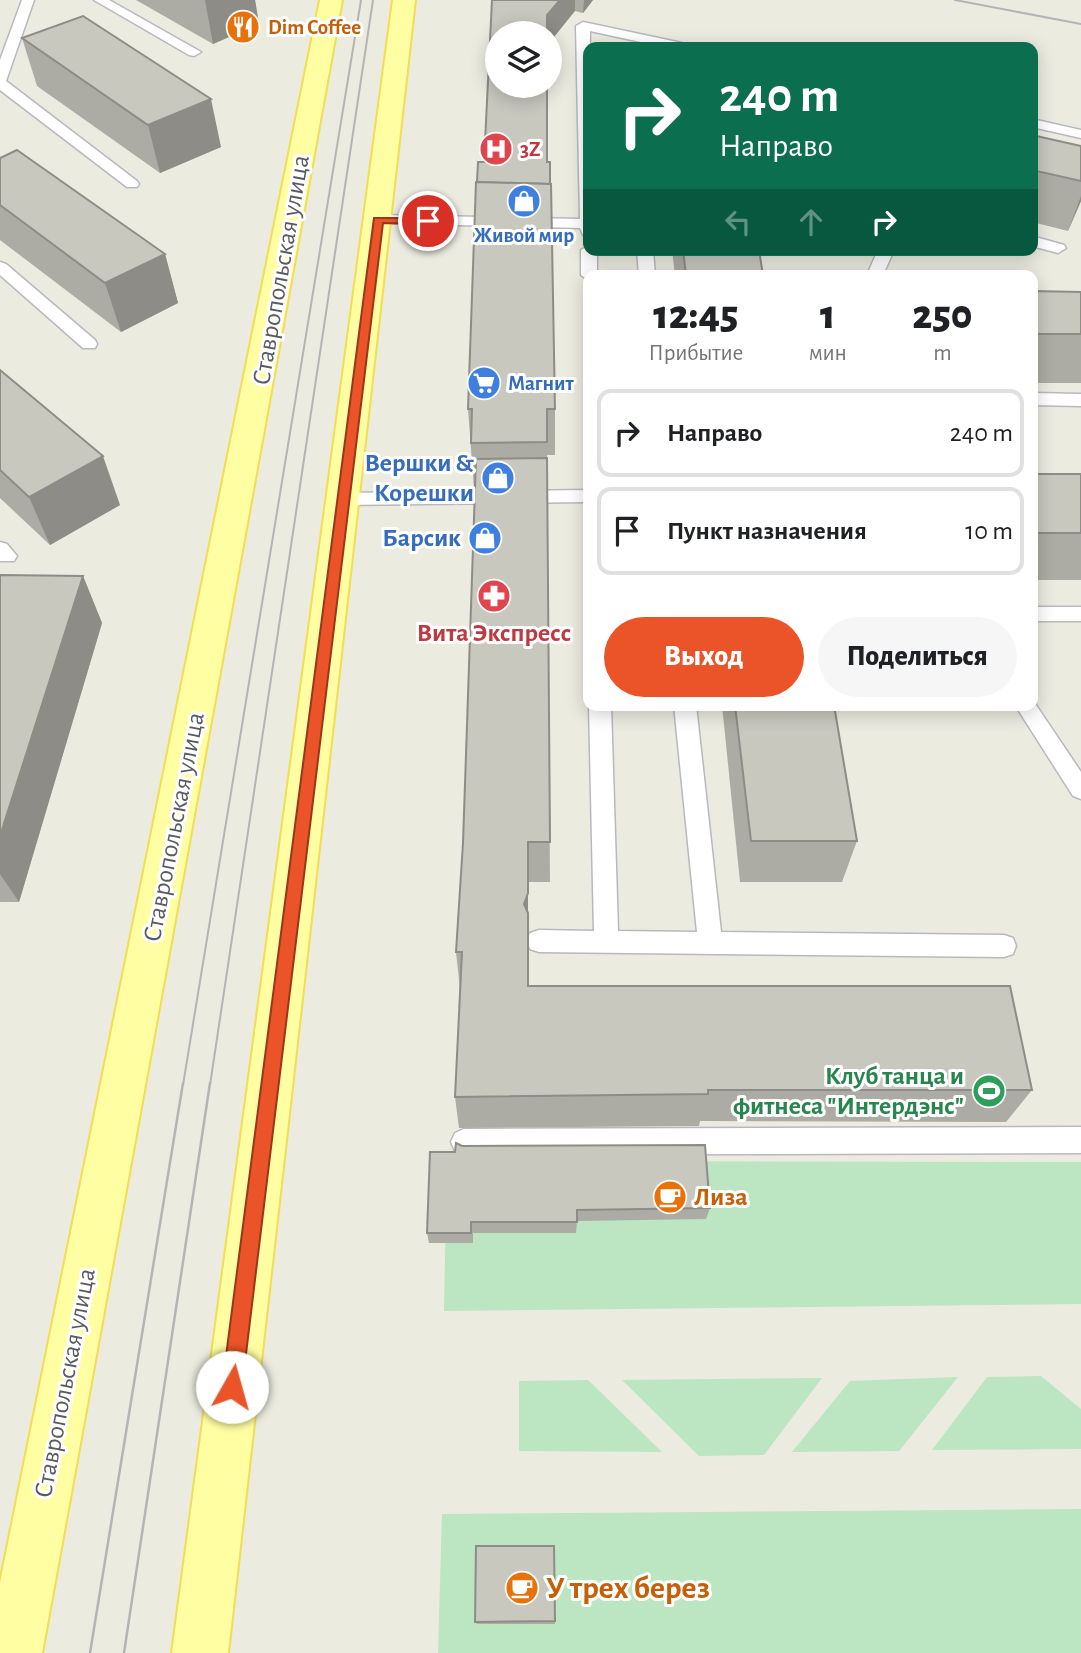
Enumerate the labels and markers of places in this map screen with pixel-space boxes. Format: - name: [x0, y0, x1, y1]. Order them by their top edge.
- restaurant icon: Dim Coffee: [224, 8, 262, 46]
- place label: Dim Coffee: [268, 17, 361, 38]
- hospital icon: 3Z: [477, 130, 515, 168]
- place label: 3Z: [520, 139, 541, 160]
- shop icon: Живой мир: [505, 182, 543, 220]
- pin: [398, 191, 458, 251]
- place label: Живой мир: [474, 225, 574, 246]
- supermarket icon: Магнит: [465, 364, 503, 402]
- place label: Магнит: [508, 373, 574, 394]
- place label: Вершки & Корешки: [365, 450, 475, 506]
- shop icon: Вершки & Корешки: [479, 459, 517, 497]
- shop icon: Барсик: [466, 519, 504, 557]
- place label: Барсик: [382, 525, 461, 551]
- pharmacy icon: Вита Экспресс: [475, 577, 513, 615]
- place label: Вита Экспресс: [417, 620, 571, 646]
- place label: Клуб танца и фитнеса "Интердэнс": [733, 1063, 964, 1119]
- sports icon: Клуб танца и фитнеса "Интердэнс": [970, 1072, 1008, 1110]
- cafe icon: Лиза: [651, 1178, 689, 1216]
- place label: Лиза: [694, 1184, 747, 1210]
- cafe icon: У трех берез: [503, 1569, 541, 1607]
- place label: У трех берез: [546, 1572, 710, 1604]

